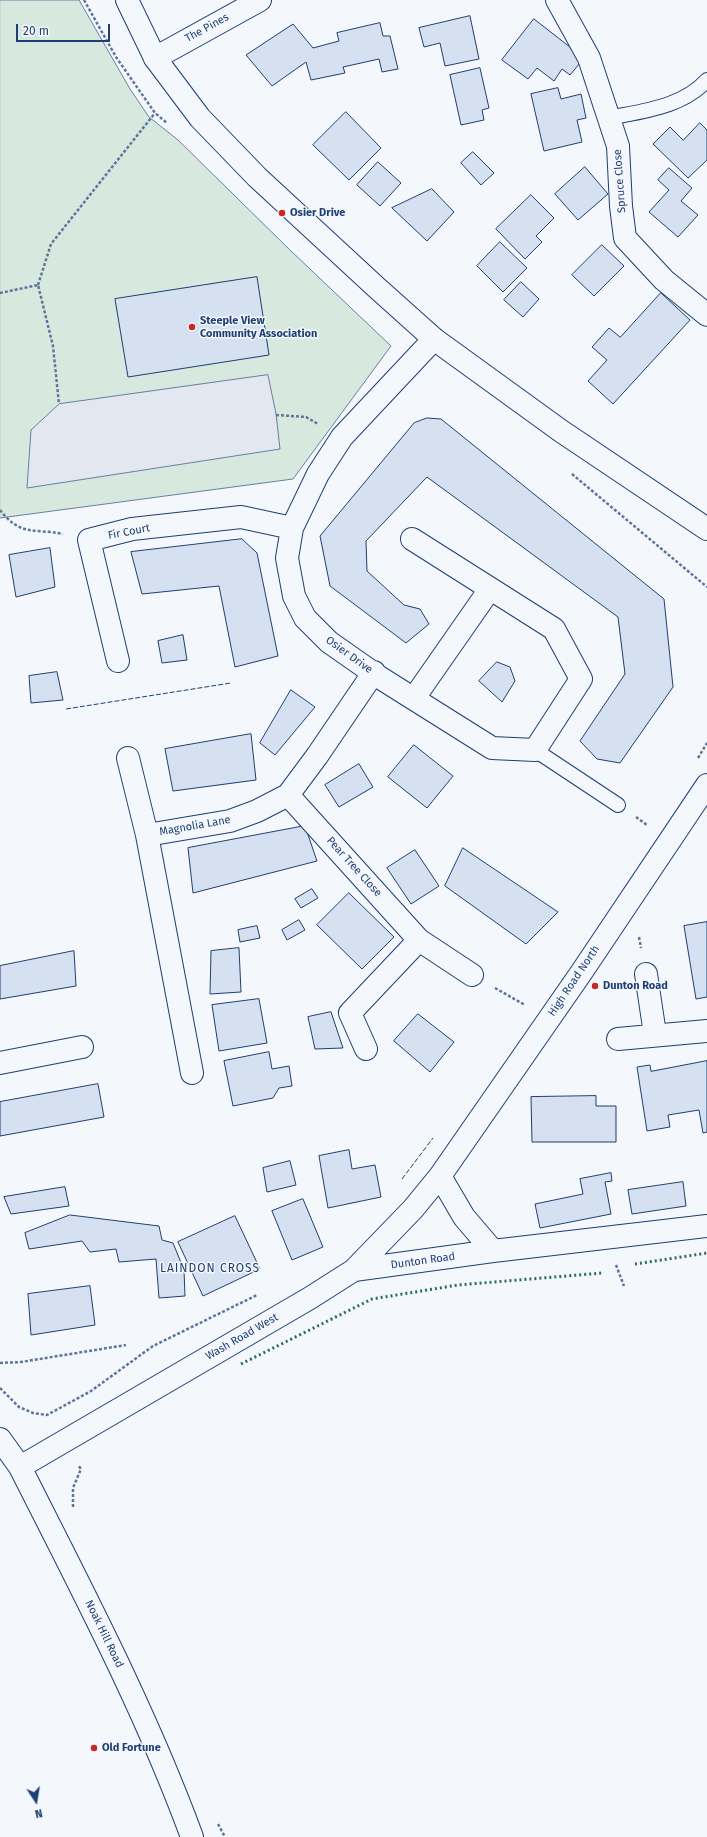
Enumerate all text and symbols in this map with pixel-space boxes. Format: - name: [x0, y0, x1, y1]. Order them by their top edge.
- street label: The Pines: [183, 11, 231, 45]
- scale bar: [18, 16, 112, 42]
- text: 20 m: [23, 24, 49, 38]
- street label: Spruce Close: [611, 149, 629, 213]
- place label: Osier Drive: [290, 206, 345, 220]
- marker: Osier Drive: [277, 208, 287, 218]
- place label: Steeple View Community Association: [200, 314, 317, 340]
- marker: Steeple View Community Association: [187, 322, 197, 332]
- street label: Fir Court: [107, 521, 151, 543]
- street label: Osier Drive: [323, 634, 375, 676]
- street label: Magnolia Lane: [158, 813, 232, 839]
- street label: Pear Tree Close: [324, 834, 384, 900]
- street label: High Road North: [545, 943, 603, 1019]
- place label: Dunton Road: [603, 979, 668, 993]
- marker: Dunton Road: [590, 981, 600, 991]
- street label: Dunton Road: [390, 1250, 456, 1272]
- district label: LAINDON CROSS: [160, 1262, 260, 1276]
- street label: Wash Road West: [203, 1311, 281, 1363]
- street label: Noak Hill Road: [82, 1598, 126, 1670]
- place label: Old Fortune: [102, 1741, 161, 1755]
- marker: Old Fortune: [89, 1743, 99, 1753]
- north arrow: [16, 1781, 56, 1821]
- text: N: [34, 1806, 44, 1820]

